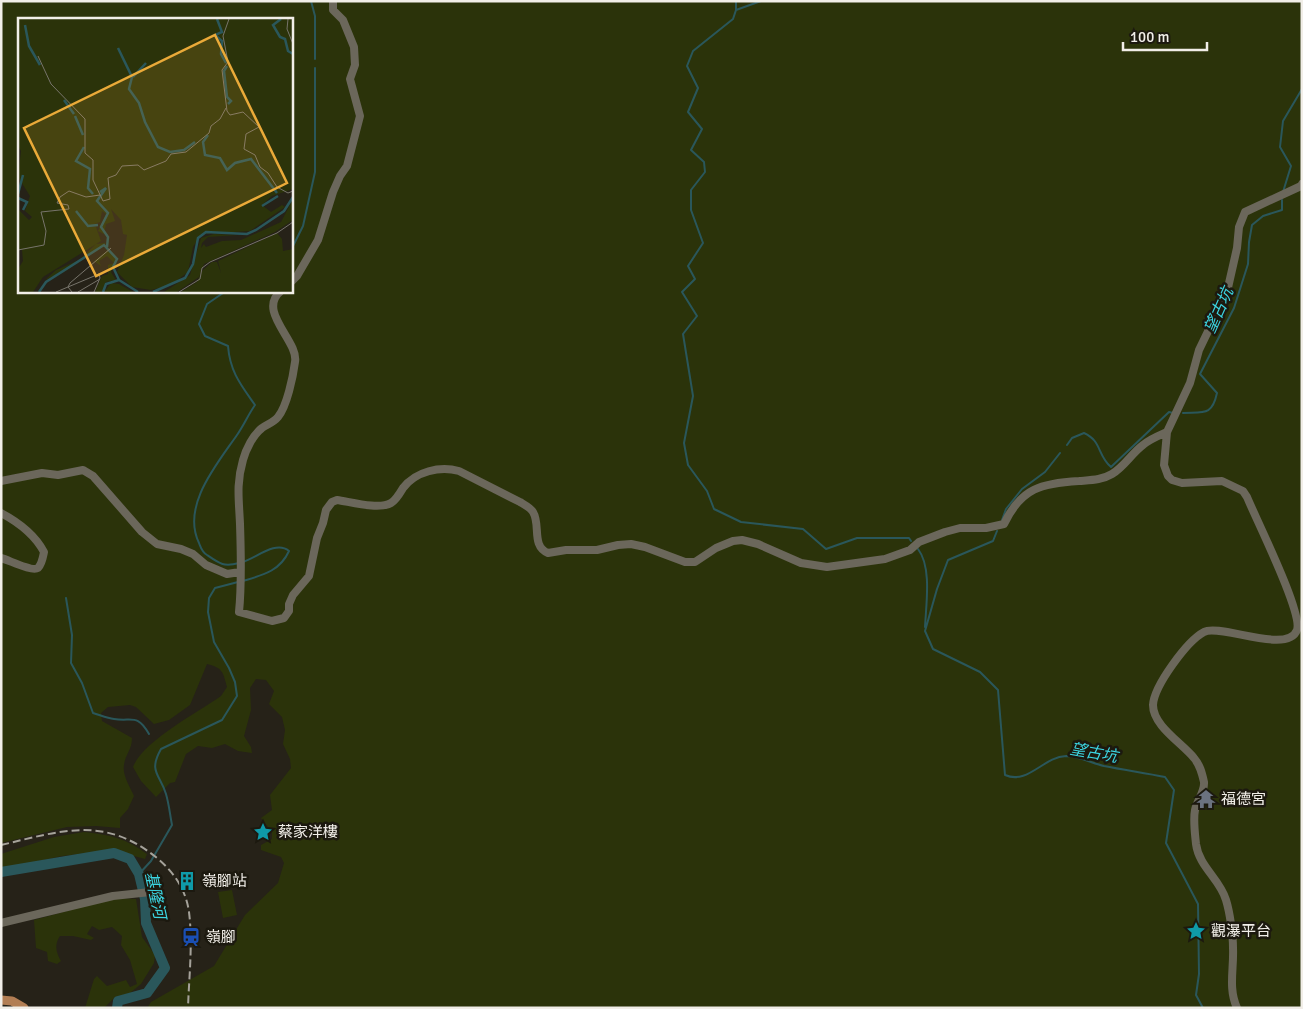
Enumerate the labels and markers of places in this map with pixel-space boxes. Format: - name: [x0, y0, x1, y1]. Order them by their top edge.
- temple icon: 福德宮: [1195, 788, 1217, 810]
- place label: 福德宮: [1221, 790, 1266, 808]
- place icon: 蔡家洋樓: [252, 821, 274, 843]
- place label: 蔡家洋樓: [278, 823, 338, 841]
- building icon: 嶺腳站: [176, 870, 198, 892]
- place label: 嶺腳站: [202, 872, 247, 890]
- place icon: 觀瀑平台: [1185, 920, 1207, 942]
- place label: 觀瀑平台: [1211, 922, 1271, 940]
- station icon: 嶺腳: [180, 926, 202, 948]
- place label: 嶺腳: [206, 928, 236, 946]

